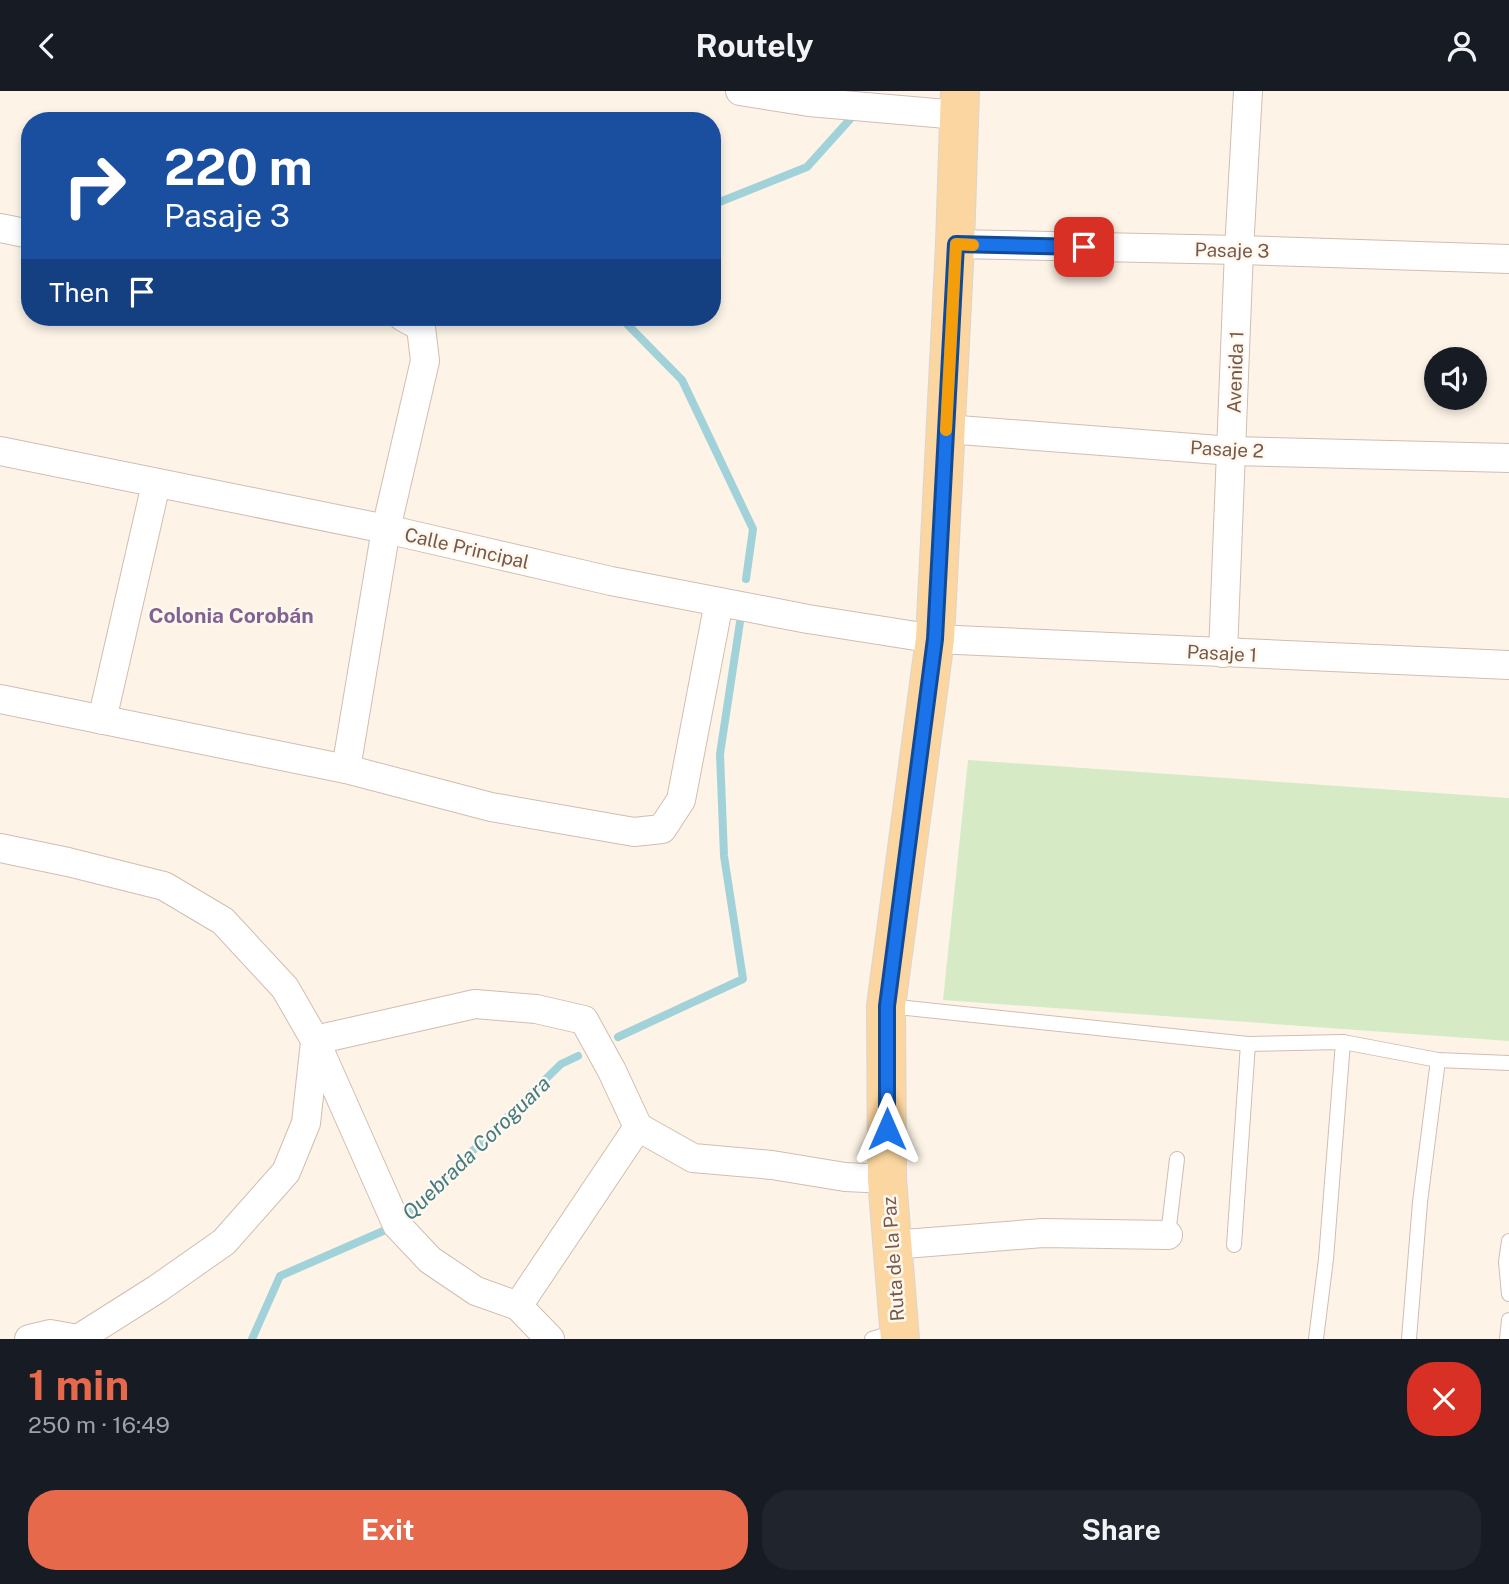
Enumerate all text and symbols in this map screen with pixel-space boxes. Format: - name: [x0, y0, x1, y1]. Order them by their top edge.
- icon: back: [28, 27, 66, 65]
- text: Routely: [696, 27, 814, 64]
- icon: person: [1443, 27, 1481, 65]
- text: 220 m: [164, 138, 313, 196]
- icon: right: [49, 140, 140, 231]
- text: Pasaje 3: [164, 197, 290, 234]
- pin: [1054, 217, 1114, 277]
- icon: arrive: [1065, 228, 1103, 266]
- street label: Pasaje 3: [1194, 238, 1270, 262]
- icon: arrive: [123, 273, 161, 311]
- text: Then: [49, 277, 109, 308]
- street label: Avenida 1: [1223, 330, 1247, 414]
- map controls: [1424, 347, 1487, 410]
- button: sound: [1424, 347, 1487, 410]
- street label: Pasaje 2: [1189, 436, 1265, 462]
- street label: Calle Principal: [403, 523, 531, 573]
- district label: Colonia Corobán: [148, 603, 314, 628]
- street label: Pasaje 1: [1186, 640, 1258, 666]
- water label: Quebrada Coroguara: [397, 1071, 555, 1225]
- position arrow: [850, 1092, 924, 1166]
- street label: Ruta de la Paz: [878, 1196, 908, 1322]
- text: 1 min: [28, 1360, 129, 1409]
- button: close: [1407, 1362, 1481, 1436]
- text: 250 m · 16:49: [28, 1411, 170, 1438]
- button: Exit: [28, 1490, 748, 1570]
- button: Share: [762, 1490, 1481, 1570]

